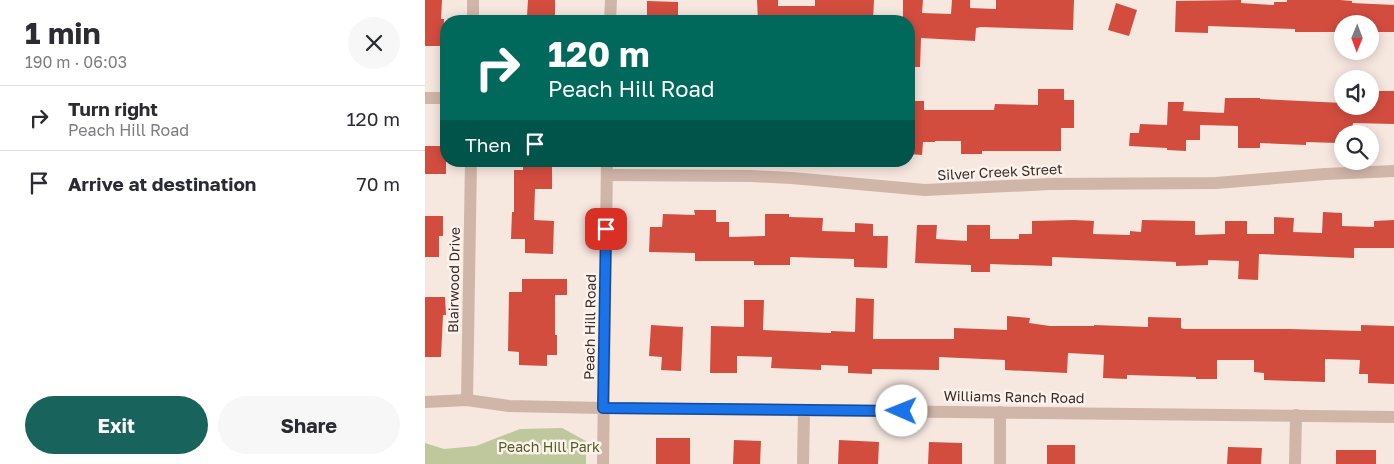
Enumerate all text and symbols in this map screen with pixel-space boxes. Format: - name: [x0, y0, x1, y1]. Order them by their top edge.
- text: 1 min: [25, 15, 101, 51]
- north arrow: [1334, 15, 1379, 60]
- map controls: [1334, 15, 1379, 170]
- button: close: [348, 17, 400, 69]
- text: 120 m: [548, 33, 650, 75]
- icon: right: [465, 35, 530, 100]
- text: 190 m · 06:03: [25, 52, 127, 72]
- button: sound: [1334, 70, 1379, 115]
- text: Peach Hill Road: [548, 75, 715, 102]
- text: Turn right: [68, 97, 158, 120]
- icon: right: [25, 104, 53, 132]
- text: 120 m: [346, 107, 400, 130]
- text: Peach Hill Road: [68, 120, 189, 140]
- button: search: [1334, 125, 1379, 170]
- icon: arrive: [521, 130, 549, 158]
- text: Then: [465, 133, 511, 156]
- street label: Silver Creek Street: [937, 160, 1063, 183]
- icon: arrive: [25, 169, 53, 197]
- text: Arrive at destination: [68, 172, 256, 195]
- text: 70 m: [357, 172, 400, 195]
- pin: [585, 208, 627, 250]
- icon: arrive: [592, 215, 620, 243]
- street label: Blairwood Drive: [444, 227, 463, 333]
- street label: Peach Hill Road: [580, 274, 599, 380]
- position arrow: [875, 384, 927, 436]
- street label: Williams Ranch Road: [943, 387, 1085, 406]
- button: Exit: [25, 396, 208, 454]
- button: Share: [218, 396, 400, 454]
- park label: Peach Hill Park: [498, 438, 600, 455]

